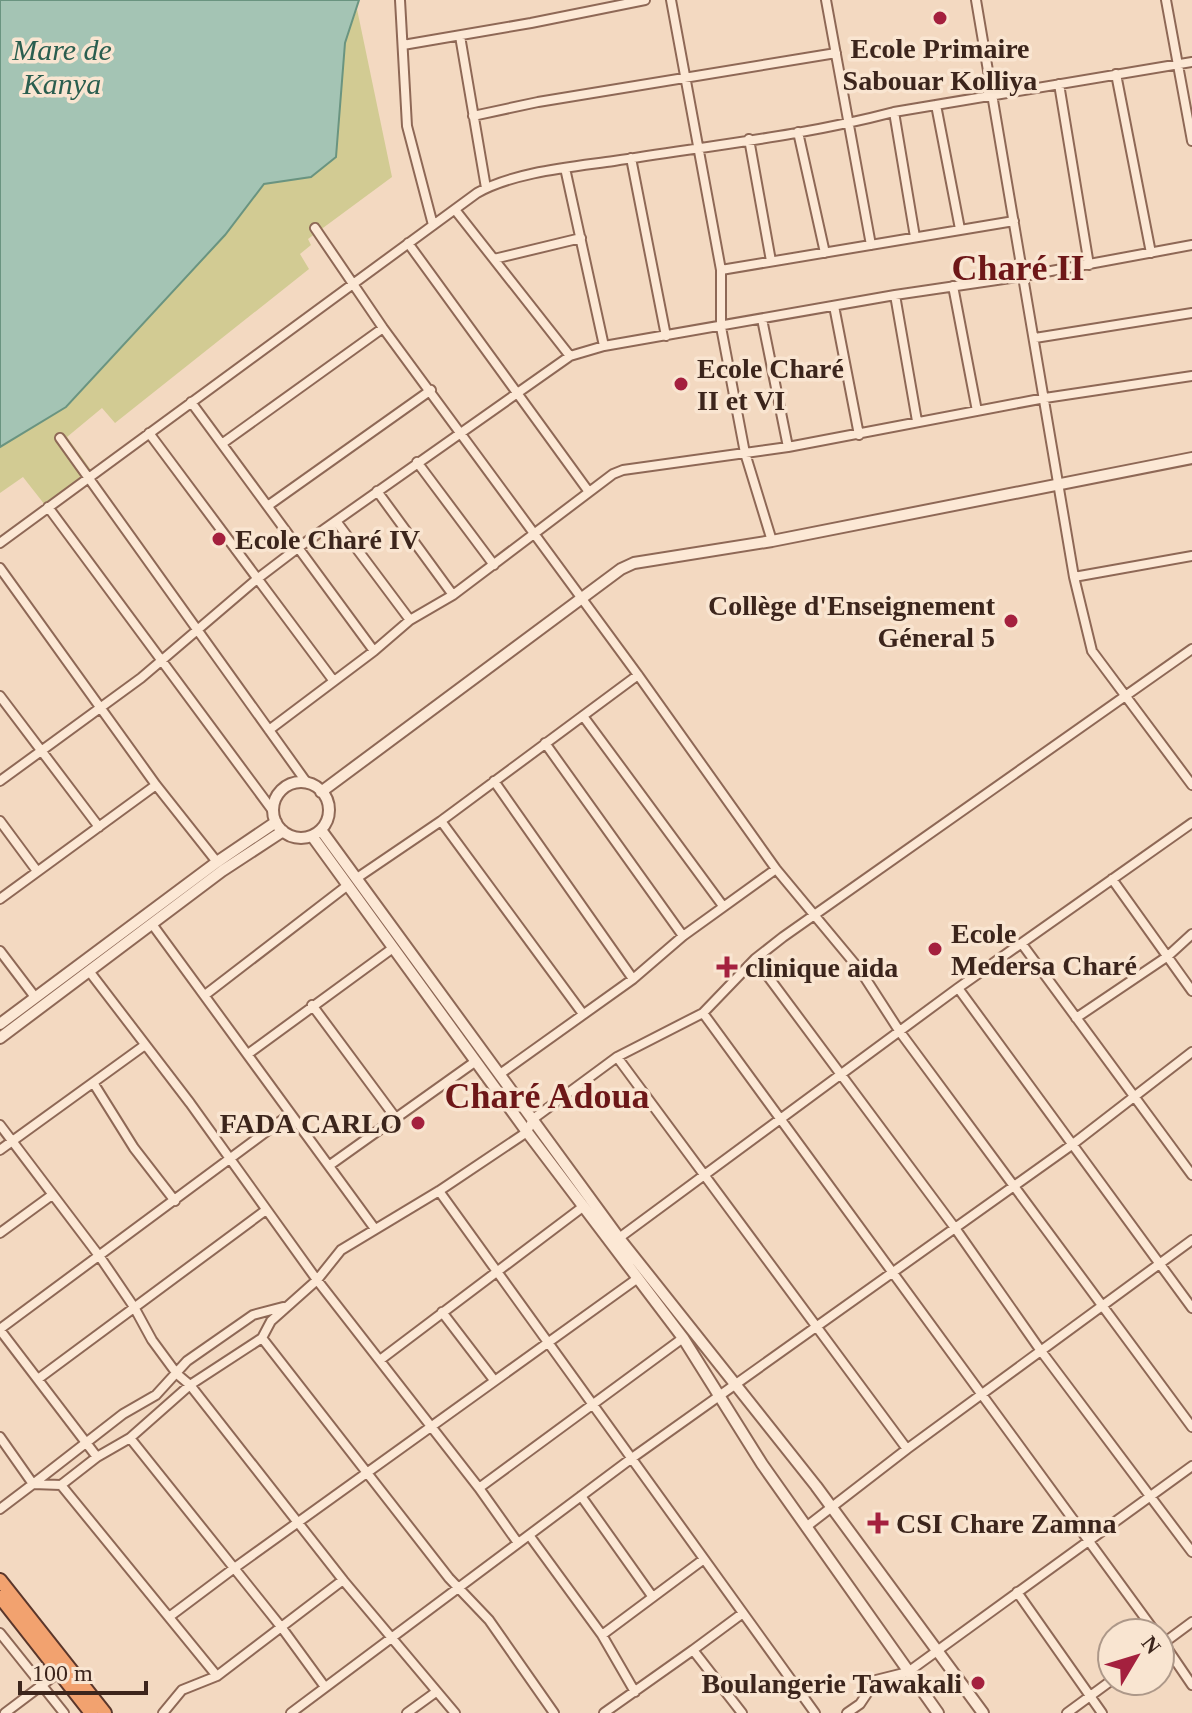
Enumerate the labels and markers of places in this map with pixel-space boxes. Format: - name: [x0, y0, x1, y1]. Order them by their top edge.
- marker: Ecole Primaire Sabouar Kolliya: [931, 9, 949, 27]
- place label: Ecole Primaire Sabouar Kolliya: [843, 33, 1037, 96]
- place label: Ecole Charé II et VI: [697, 353, 844, 416]
- marker: Ecole Charé II et VI: [672, 375, 690, 393]
- place label: Ecole Charé IV: [235, 524, 420, 555]
- marker: Ecole Charé IV: [210, 530, 228, 548]
- place label: Collège d'Enseignement Géneral 5: [708, 590, 996, 653]
- marker: Collège d'Enseignement Géneral 5: [1002, 612, 1020, 630]
- place label: Ecole Medersa Charé: [951, 918, 1137, 981]
- marker: Ecole Medersa Charé: [926, 940, 944, 958]
- place label: clinique aida: [745, 952, 898, 983]
- marker: clinique aida: [716, 956, 738, 978]
- place label: FADA CARLO: [220, 1108, 402, 1139]
- marker: FADA CARLO: [409, 1114, 427, 1132]
- place label: CSI Chare Zamna: [896, 1508, 1116, 1539]
- marker: CSI Chare Zamna: [867, 1512, 889, 1534]
- place label: Boulangerie Tawakali: [701, 1668, 962, 1699]
- marker: Boulangerie Tawakali: [969, 1674, 987, 1692]

